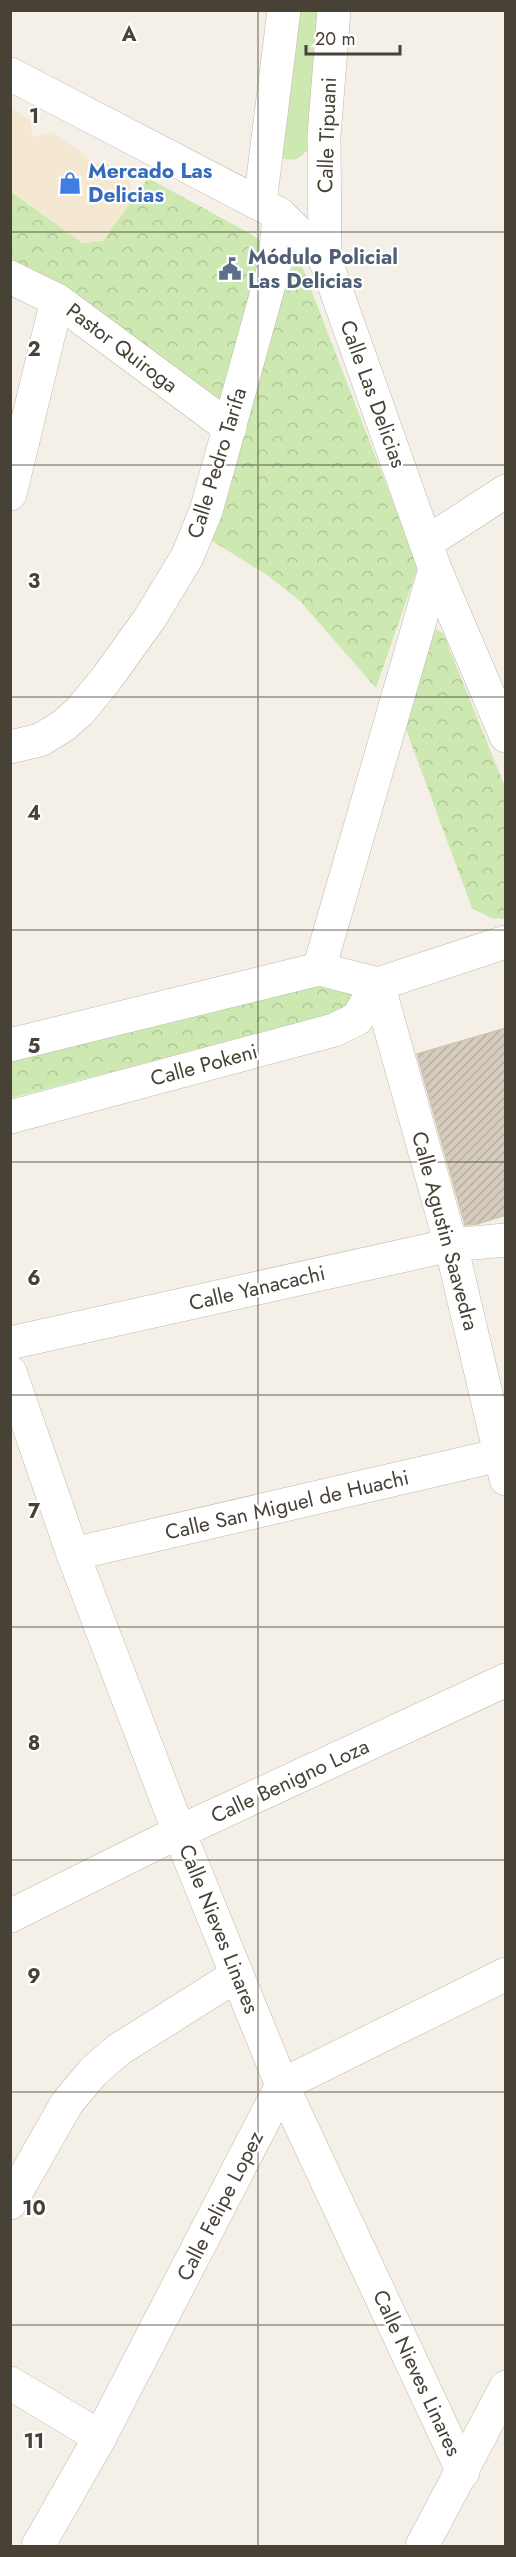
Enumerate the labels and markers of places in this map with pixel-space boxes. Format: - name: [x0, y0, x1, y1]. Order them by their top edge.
- place label: Mercado Las Delicias: [88, 156, 213, 210]
- shop icon: Mercado Las Delicias: [57, 170, 83, 196]
- place label: Módulo Policial Las Delicias: [248, 242, 398, 296]
- public building icon: Módulo Policial Las Delicias: [217, 256, 243, 282]

